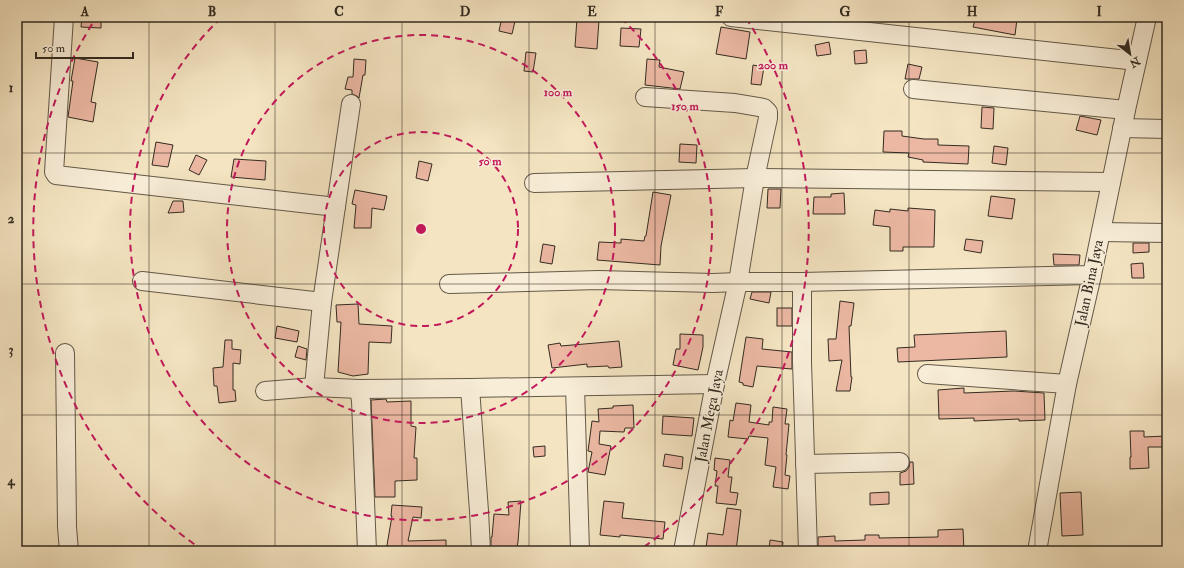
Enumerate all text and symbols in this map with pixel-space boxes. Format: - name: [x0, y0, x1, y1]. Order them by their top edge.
- text: A: [80, 4, 90, 20]
- text: B: [208, 4, 216, 20]
- text: C: [334, 4, 344, 20]
- text: D: [460, 4, 471, 20]
- text: E: [587, 4, 597, 20]
- text: F: [715, 4, 724, 20]
- text: G: [840, 4, 851, 20]
- text: H: [967, 4, 978, 20]
- text: I: [1096, 4, 1102, 20]
- scale bar: [36, 34, 133, 60]
- north arrow: [1110, 34, 1150, 74]
- text: 50 m: [42, 41, 66, 56]
- text: N: [1126, 54, 1143, 71]
- text: 200 m: [758, 58, 789, 73]
- text: 1: [9, 80, 14, 96]
- text: 100 m: [544, 85, 573, 100]
- text: 150 m: [671, 99, 699, 114]
- text: 50 m: [478, 154, 502, 169]
- text: 2: [8, 211, 15, 227]
- centre of rings: [414, 222, 428, 236]
- street label: Jalan Bina Jaya: [1071, 237, 1109, 329]
- text: 3: [9, 342, 14, 358]
- street label: Jalan Mega Jaya: [691, 367, 729, 465]
- text: 4: [6, 473, 15, 489]

